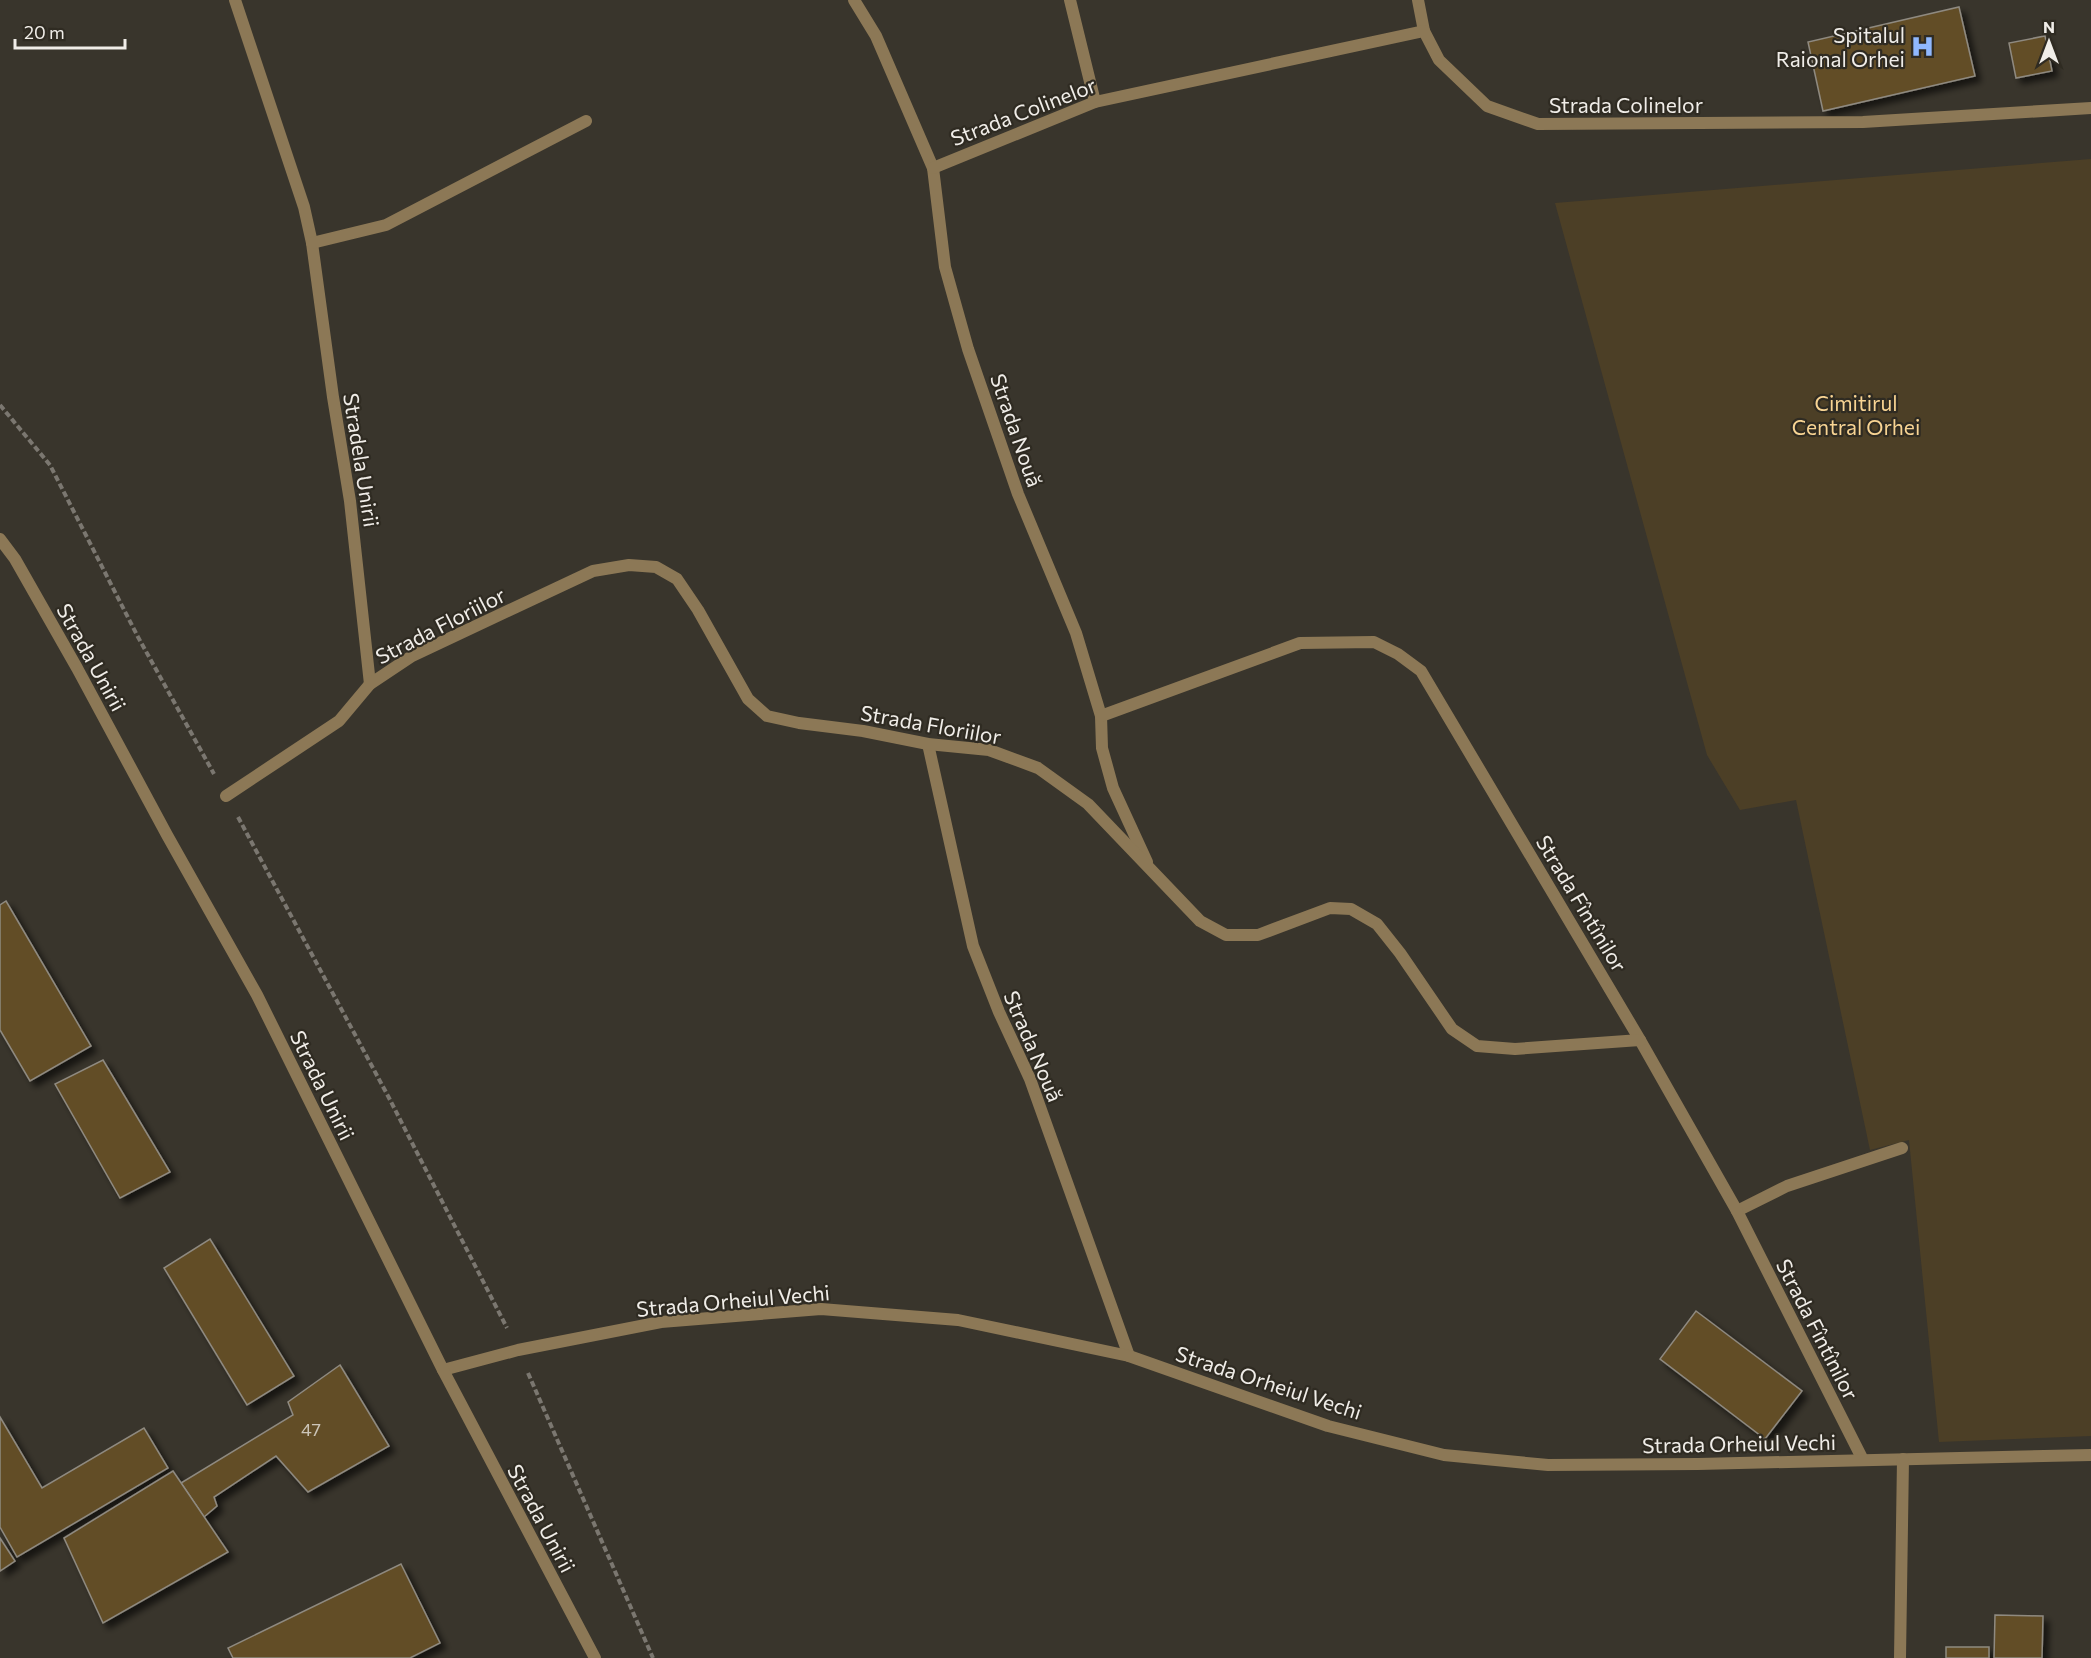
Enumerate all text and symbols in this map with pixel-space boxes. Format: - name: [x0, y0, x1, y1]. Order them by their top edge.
- scale bar: [15, 12, 124, 50]
- north arrow: [2019, 12, 2079, 72]
- text: N: [2043, 17, 2055, 36]
- text: 20 m: [24, 21, 65, 43]
- place label: Spitalul Raional Orhei: [1776, 22, 1905, 71]
- hospital icon: Spitalul Raional Orhei: [1910, 33, 1936, 59]
- street label: Strada Colinelor: [947, 72, 1099, 150]
- street label: Strada Colinelor: [1549, 92, 1703, 117]
- street label: Strada Nouă: [986, 370, 1048, 490]
- park label: Cimitirul Central Orhei: [1792, 390, 1920, 439]
- street label: Stradela Unirii: [339, 391, 385, 529]
- street label: Strada Floriilor: [371, 582, 509, 668]
- street label: Strada Unirii: [52, 599, 132, 715]
- street label: Strada Floriilor: [859, 699, 1003, 749]
- street label: Strada Fîntînilor: [1531, 830, 1633, 976]
- street label: Strada Nouă: [999, 987, 1069, 1105]
- street label: Strada Unirii: [286, 1026, 360, 1144]
- street label: Strada Fîntînilor: [1772, 1254, 1864, 1404]
- street label: Strada Orheiul Vechi: [635, 1279, 831, 1321]
- street label: Strada Orheiul Vechi: [1173, 1340, 1365, 1424]
- house number: 47: [301, 1418, 321, 1440]
- street label: Strada Orheiul Vechi: [1642, 1429, 1836, 1457]
- street label: Strada Unirii: [503, 1460, 581, 1576]

